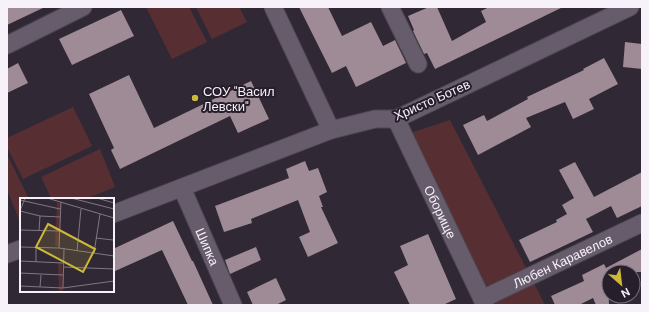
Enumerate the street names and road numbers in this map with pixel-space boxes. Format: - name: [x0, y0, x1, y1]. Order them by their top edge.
- street label: Христо Ботев: [391, 76, 473, 124]
- street label: Оборище: [420, 182, 460, 241]
- street label: Шипка: [192, 225, 224, 269]
- street label: Любен Каравелов: [510, 230, 615, 292]

